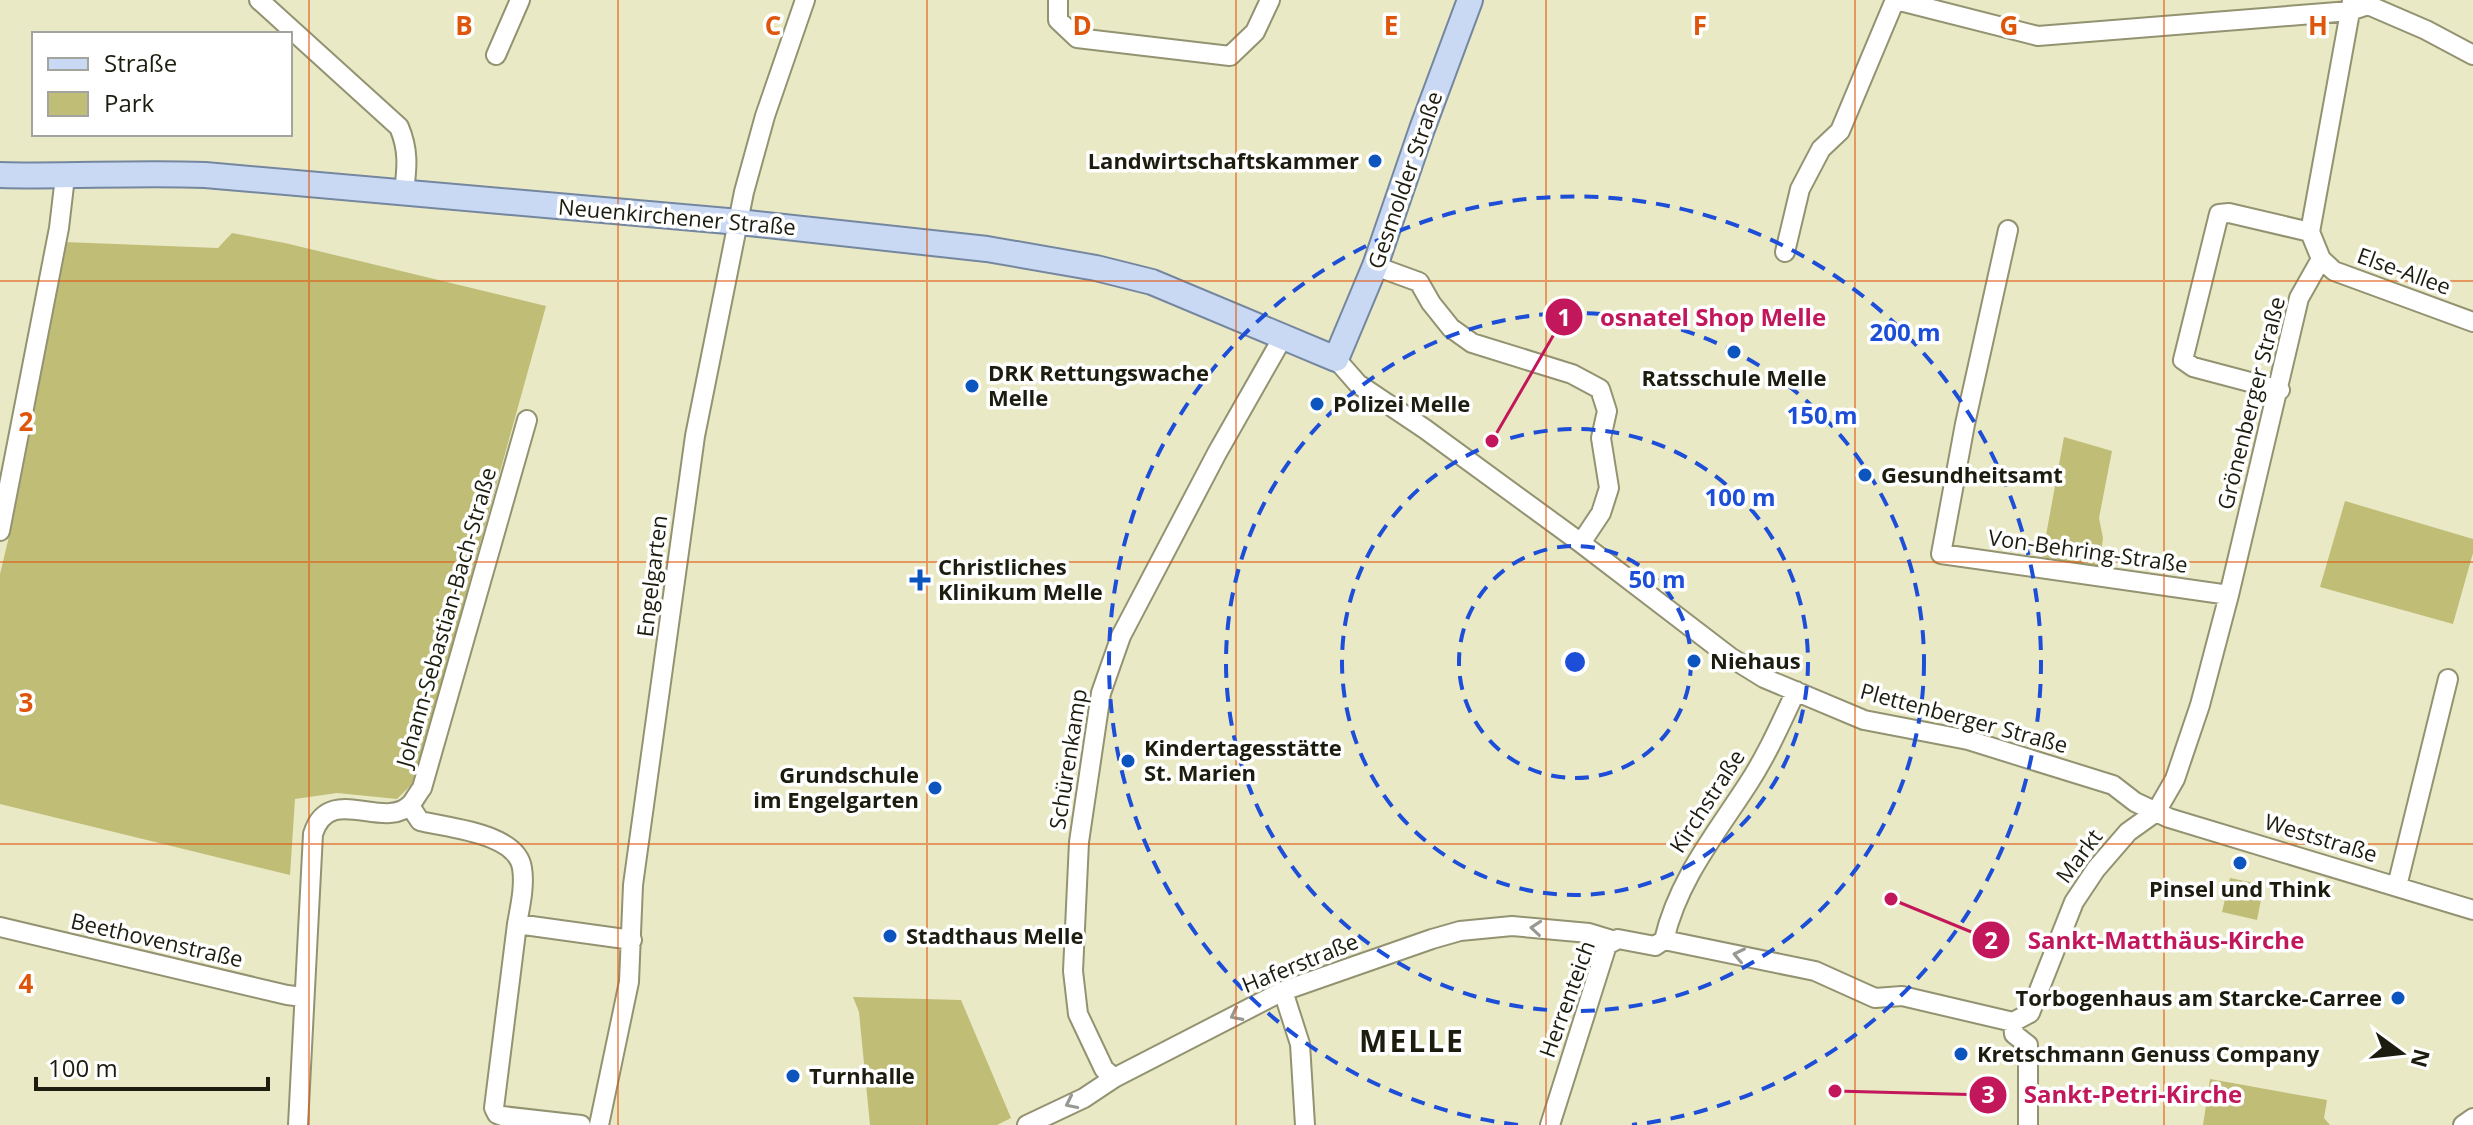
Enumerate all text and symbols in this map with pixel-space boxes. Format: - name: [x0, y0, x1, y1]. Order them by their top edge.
- text: B: [455, 7, 473, 43]
- text: C: [765, 7, 781, 43]
- text: D: [1072, 7, 1092, 43]
- text: E: [1384, 7, 1398, 43]
- text: F: [1693, 7, 1707, 43]
- text: G: [2000, 7, 2018, 43]
- text: H: [2308, 7, 2328, 43]
- legend: [32, 32, 292, 136]
- text: Straße: [104, 46, 177, 79]
- text: Park: [104, 86, 155, 119]
- street label: Gesmolder Straße: [1360, 87, 1448, 272]
- place label: Landwirtschaftskammer: [1088, 145, 1359, 175]
- marker: Landwirtschaftskammer: [1366, 152, 1384, 170]
- street label: Neuenkirchener Straße: [557, 191, 797, 241]
- street label: Else-Allee: [2353, 239, 2455, 301]
- callout: osnatel Shop Melle: [1544, 293, 1842, 341]
- street label: Grönenberger Straße: [2209, 293, 2291, 512]
- text: 1: [1557, 300, 1571, 333]
- text: osnatel Shop Melle: [1600, 300, 1826, 333]
- text: 200 m: [1870, 315, 1940, 348]
- marker: Ratsschule Melle: [1725, 343, 1743, 361]
- place label: DRK Rettungswache Melle: [988, 357, 1209, 412]
- place label: Ratsschule Melle: [1641, 362, 1827, 392]
- marker: DRK Rettungswache Melle: [963, 377, 981, 395]
- place label: Polizei Melle: [1333, 388, 1470, 418]
- marker: Polizei Melle: [1308, 395, 1326, 413]
- text: 150 m: [1787, 398, 1857, 431]
- text: 2: [19, 403, 34, 439]
- place label: Gesundheitsamt: [1881, 459, 2063, 489]
- street label: Johann-Sebastian-Bach-Straße: [387, 463, 502, 772]
- marker: Gesundheitsamt: [1856, 466, 1874, 484]
- text: 100 m: [1705, 480, 1775, 513]
- street label: Engelgarten: [629, 513, 673, 638]
- street label: Von-Behring-Straße: [1986, 521, 2190, 579]
- place label: Christliches Klinikum Melle: [938, 551, 1103, 606]
- text: 50 m: [1628, 562, 1686, 595]
- marker: Christliches Klinikum Melle: [909, 569, 931, 591]
- place label: Niehaus: [1710, 645, 1801, 675]
- centre of rings: [1561, 648, 1589, 676]
- marker: Niehaus: [1685, 652, 1703, 670]
- street label: Plettenberger Straße: [1857, 675, 2071, 759]
- text: 3: [19, 684, 33, 720]
- street label: Schürenkamp: [1041, 686, 1093, 831]
- place label: Kindertagesstätte St. Marien: [1144, 732, 1342, 787]
- street label: Kirchstraße: [1662, 743, 1751, 858]
- marker: Kindertagesstätte St. Marien: [1119, 752, 1137, 770]
- place label: Grundschule im Engelgarten: [753, 759, 919, 814]
- marker: Grundschule im Engelgarten: [926, 779, 944, 797]
- street label: Weststraße: [2261, 806, 2381, 868]
- street label: Markt: [2048, 822, 2108, 889]
- marker: Pinsel und Think: [2231, 854, 2249, 872]
- place label: Pinsel und Think: [2149, 873, 2331, 903]
- street label: Beethovenstraße: [68, 905, 246, 973]
- callout: Sankt-Matthäus-Kirche: [1971, 916, 2320, 964]
- place label: Stadthaus Melle: [906, 920, 1083, 950]
- one-way arrow: [1529, 920, 1542, 937]
- text: 2: [1984, 923, 1998, 956]
- text: Sankt-Matthäus-Kirche: [2028, 923, 2304, 956]
- street label: Haferstraße: [1237, 925, 1362, 999]
- marker: Stadthaus Melle: [881, 927, 899, 945]
- street label: Herrenteich: [1531, 936, 1601, 1061]
- one-way arrow: [1733, 947, 1747, 964]
- text: 4: [19, 965, 34, 1001]
- place label: Torbogenhaus am Starcke-Carree: [2015, 982, 2382, 1012]
- marker: Torbogenhaus am Starcke-Carree: [2389, 989, 2407, 1007]
- one-way arrow: [1229, 1005, 1244, 1020]
- north arrow: [2361, 1013, 2441, 1093]
- district label: MELLE: [1359, 1020, 1465, 1061]
- place label: Kretschmann Genuss Company: [1977, 1038, 2320, 1068]
- scale bar: [36, 1041, 268, 1091]
- marker: Kretschmann Genuss Company: [1952, 1045, 1970, 1063]
- text: N: [2404, 1046, 2438, 1071]
- text: 100 m: [48, 1051, 118, 1084]
- place label: Turnhalle: [809, 1060, 915, 1090]
- marker: Turnhalle: [784, 1067, 802, 1085]
- callout: Sankt-Petri-Kirche: [1968, 1071, 2258, 1119]
- text: 3: [1981, 1077, 1995, 1110]
- text: Sankt-Petri-Kirche: [2024, 1077, 2242, 1110]
- one-way arrow: [1065, 1093, 1080, 1109]

